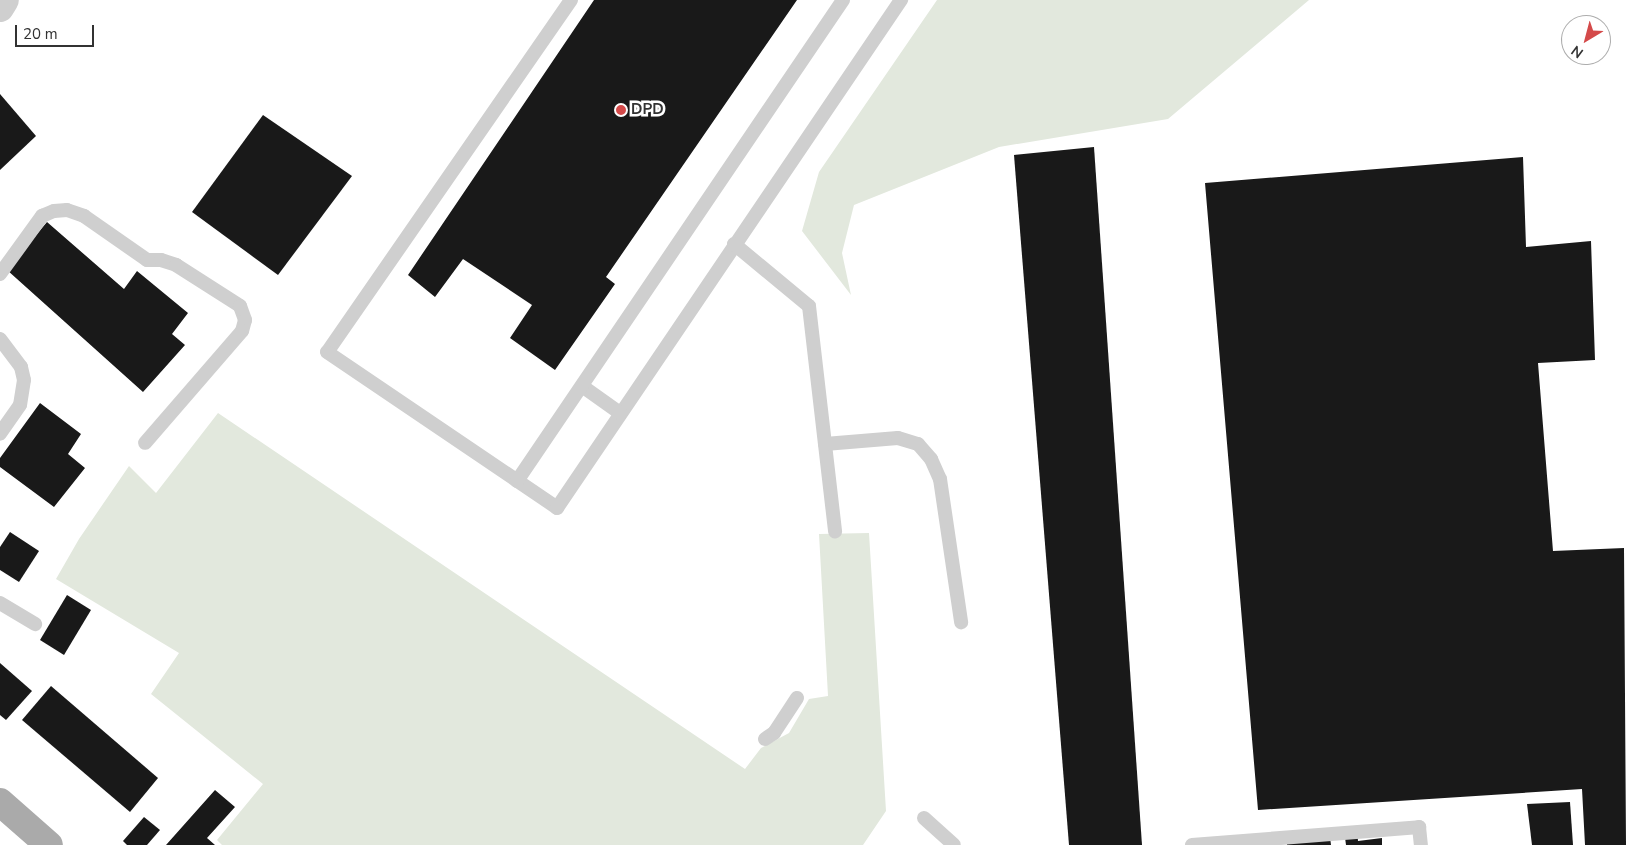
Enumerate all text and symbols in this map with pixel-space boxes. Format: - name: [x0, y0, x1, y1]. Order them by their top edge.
- scale bar: [18, 15, 96, 47]
- north arrow: [1561, 15, 1611, 65]
- text: 20 m: [23, 24, 58, 44]
- text: N: [1567, 41, 1587, 62]
- place label: DPD: [631, 101, 664, 119]
- marker: DPD: [615, 104, 627, 116]

